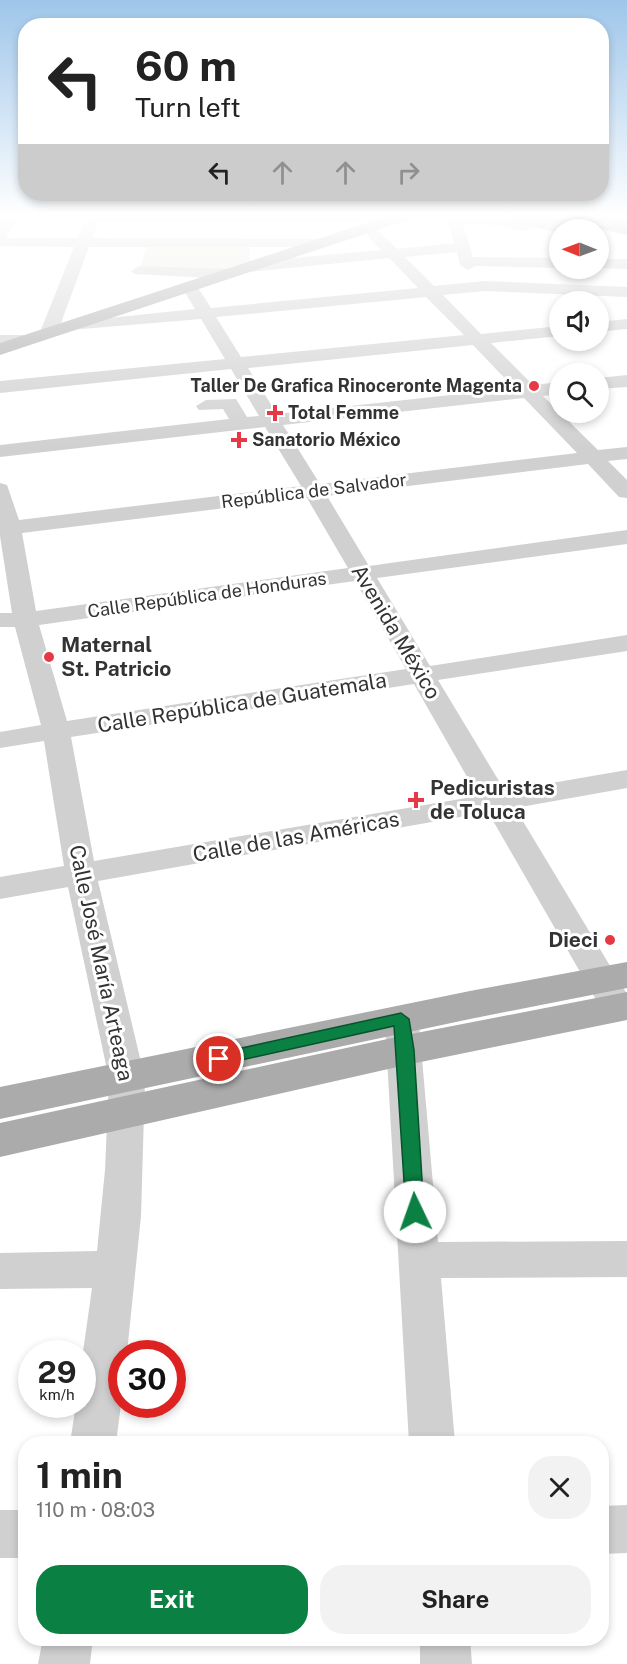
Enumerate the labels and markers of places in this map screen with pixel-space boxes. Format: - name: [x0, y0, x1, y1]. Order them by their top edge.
- place label: Taller De Grafica Rinoceronte Magenta: [190, 375, 522, 396]
- marker: Taller De Grafica Rinoceronte Magenta: [527, 379, 541, 393]
- place label: Total Femme: [288, 402, 399, 423]
- marker: Total Femme: [266, 404, 284, 422]
- place label: Sanatorio México: [252, 429, 401, 450]
- marker: Sanatorio México: [230, 431, 248, 449]
- place label: Maternal St. Patricio: [61, 632, 171, 681]
- marker: Maternal St. Patricio: [42, 650, 56, 664]
- place label: Pedicuristas de Toluca: [430, 775, 555, 824]
- marker: Pedicuristas de Toluca: [407, 791, 425, 809]
- place label: Dieci: [548, 927, 598, 952]
- marker: Dieci: [603, 933, 617, 947]
- pin: [193, 1033, 244, 1084]

